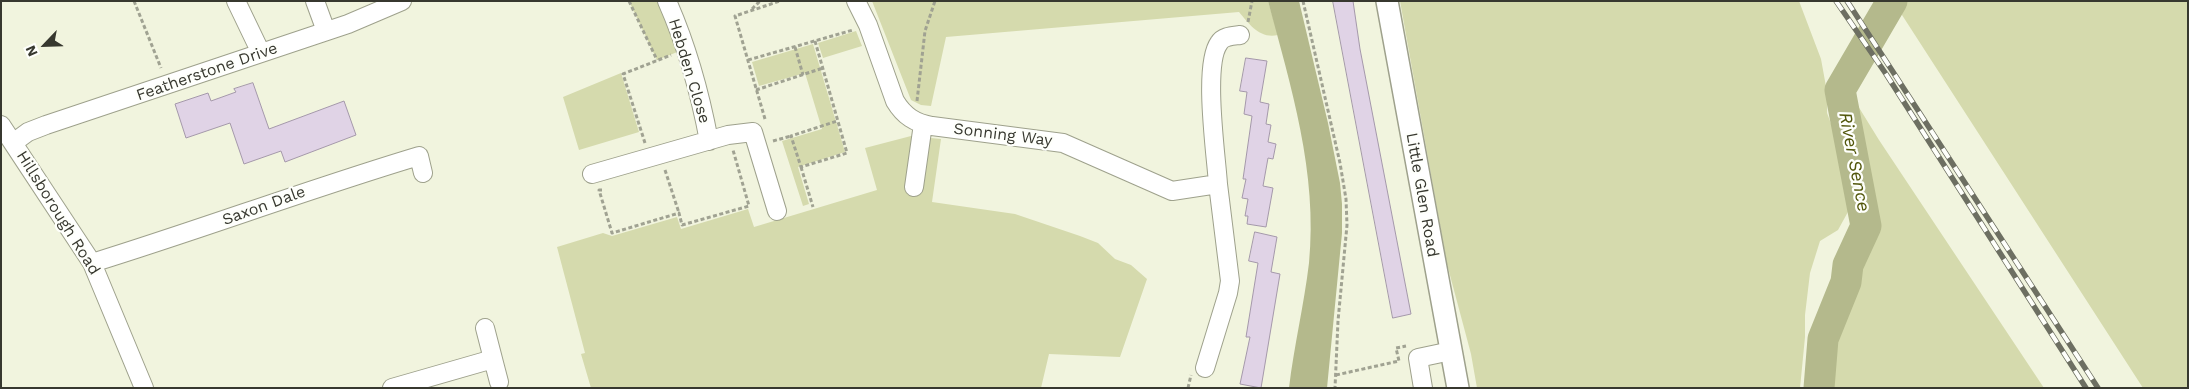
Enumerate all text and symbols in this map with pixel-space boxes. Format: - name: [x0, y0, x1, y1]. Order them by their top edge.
- street label: Hebden Close: [664, 16, 714, 126]
- north arrow: [20, 20, 70, 70]
- street label: Featherstone Drive: [134, 39, 280, 105]
- text: N: [22, 43, 41, 59]
- water label: River Sence: [1834, 110, 1874, 214]
- street label: Sonning Way: [953, 119, 1053, 151]
- street label: Little Glen Road: [1402, 131, 1442, 259]
- street label: Hillsborough Road: [12, 147, 104, 279]
- street label: Saxon Dale: [220, 182, 308, 230]

